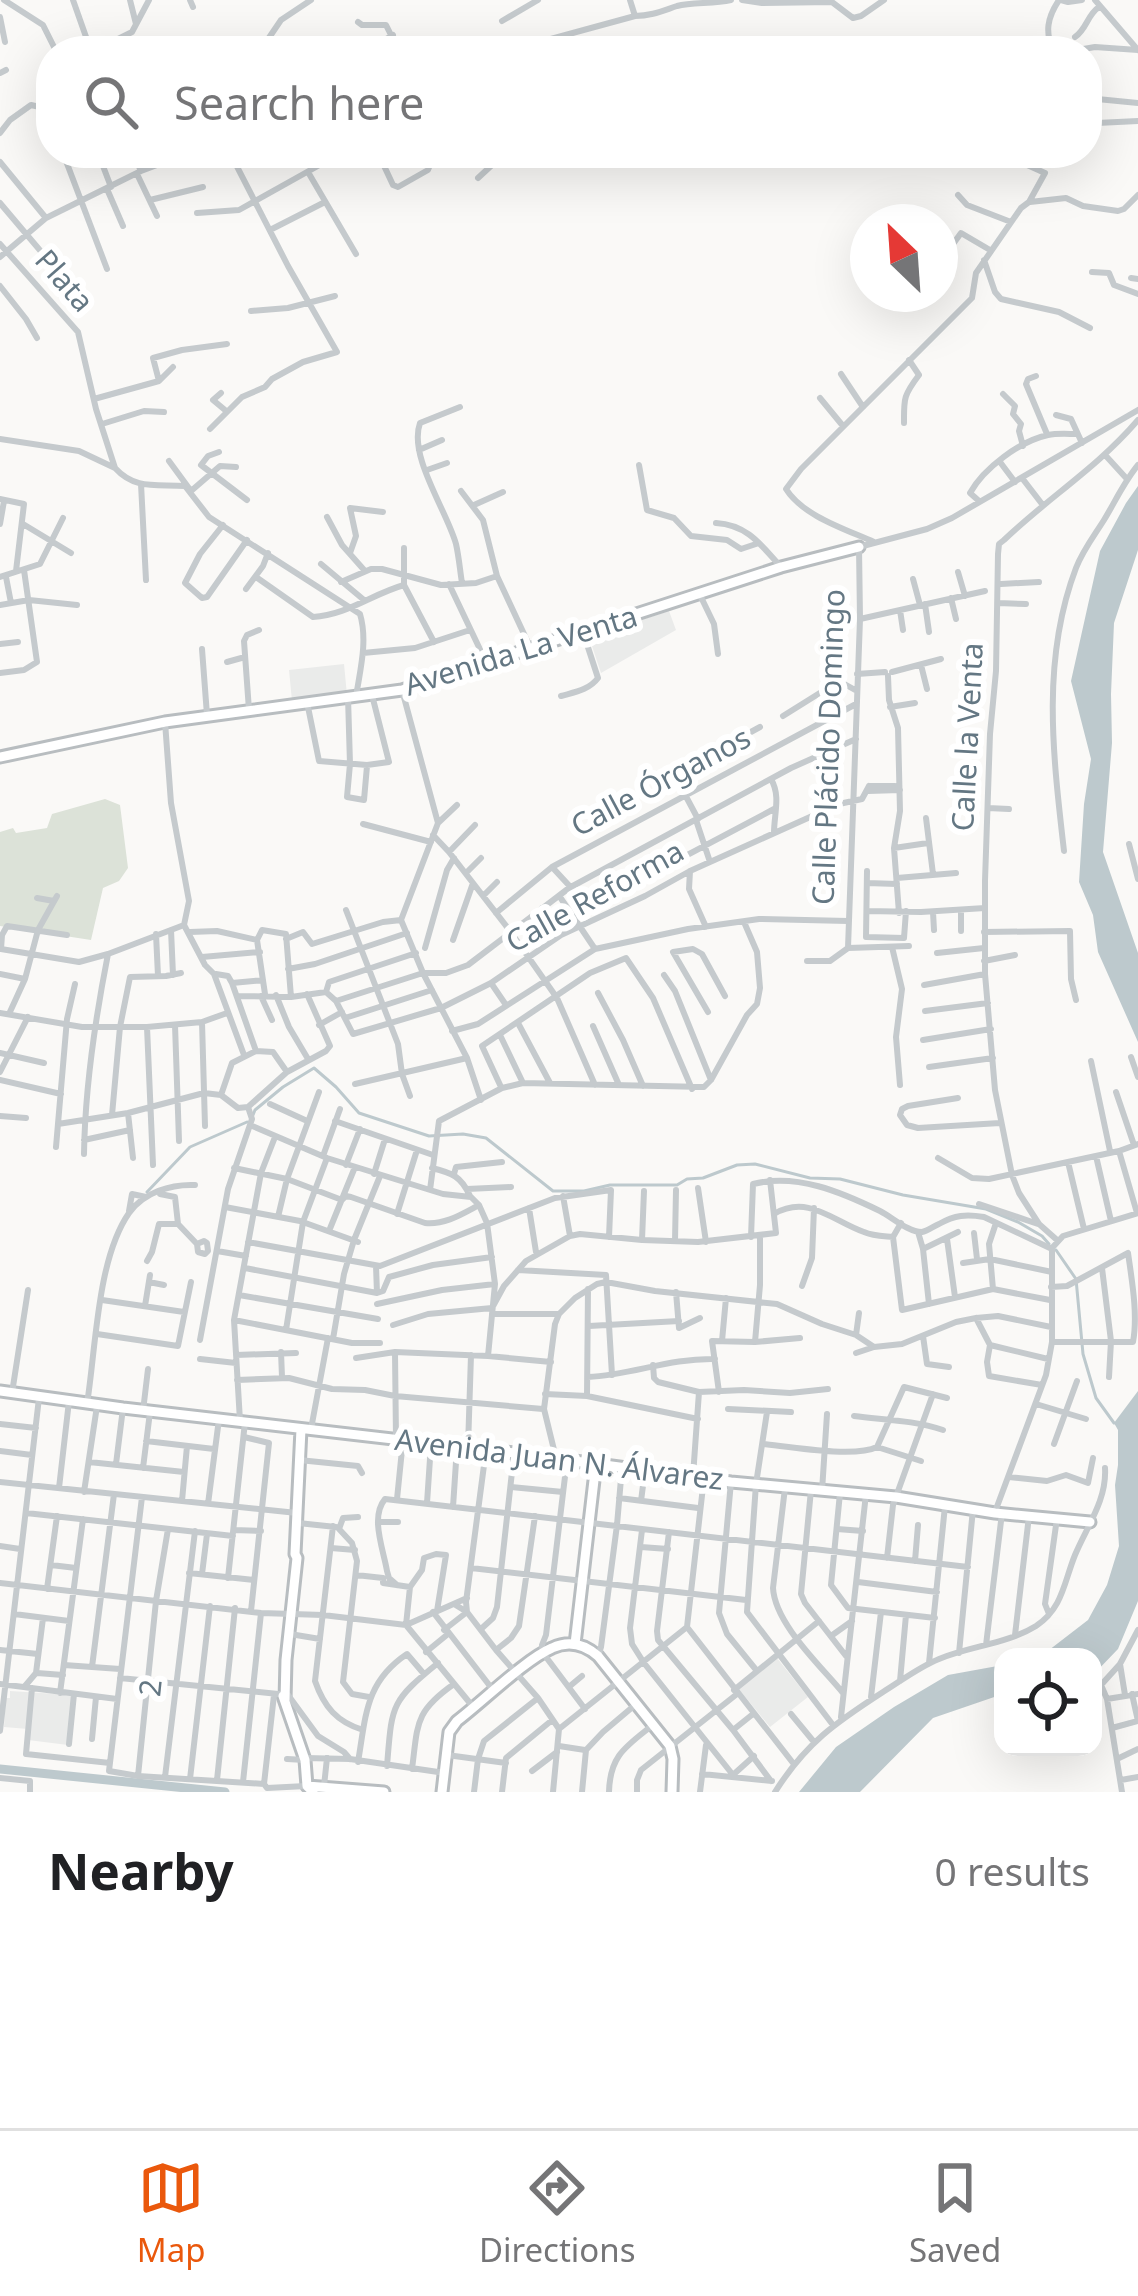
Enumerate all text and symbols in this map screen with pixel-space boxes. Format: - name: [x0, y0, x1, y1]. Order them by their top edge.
- search box: [36, 36, 1102, 168]
- icon: search: [78, 69, 144, 135]
- text: Search here: [174, 72, 424, 133]
- north arrow: [850, 204, 958, 312]
- street label: Plata: [27, 240, 104, 320]
- street label: Calle Plácido Domingo: [801, 588, 854, 906]
- street label: Avenida La Venta: [399, 595, 642, 704]
- street label: Calle la Venta: [941, 642, 992, 832]
- street label: Calle Órganos: [563, 716, 757, 845]
- street label: Calle Reforma: [498, 830, 690, 961]
- street label: Avenida Juan N. Álvarez: [393, 1418, 726, 1499]
- map controls: [994, 1648, 1102, 1756]
- button: locate: [994, 1648, 1102, 1756]
- street label: 2: [128, 1677, 171, 1699]
- text: Nearby: [48, 1835, 234, 1905]
- text: 0 results: [935, 1844, 1090, 1897]
- tab: Map: [137, 2155, 205, 2272]
- tab: Directions: [479, 2155, 636, 2272]
- tab: Saved: [909, 2155, 1001, 2272]

